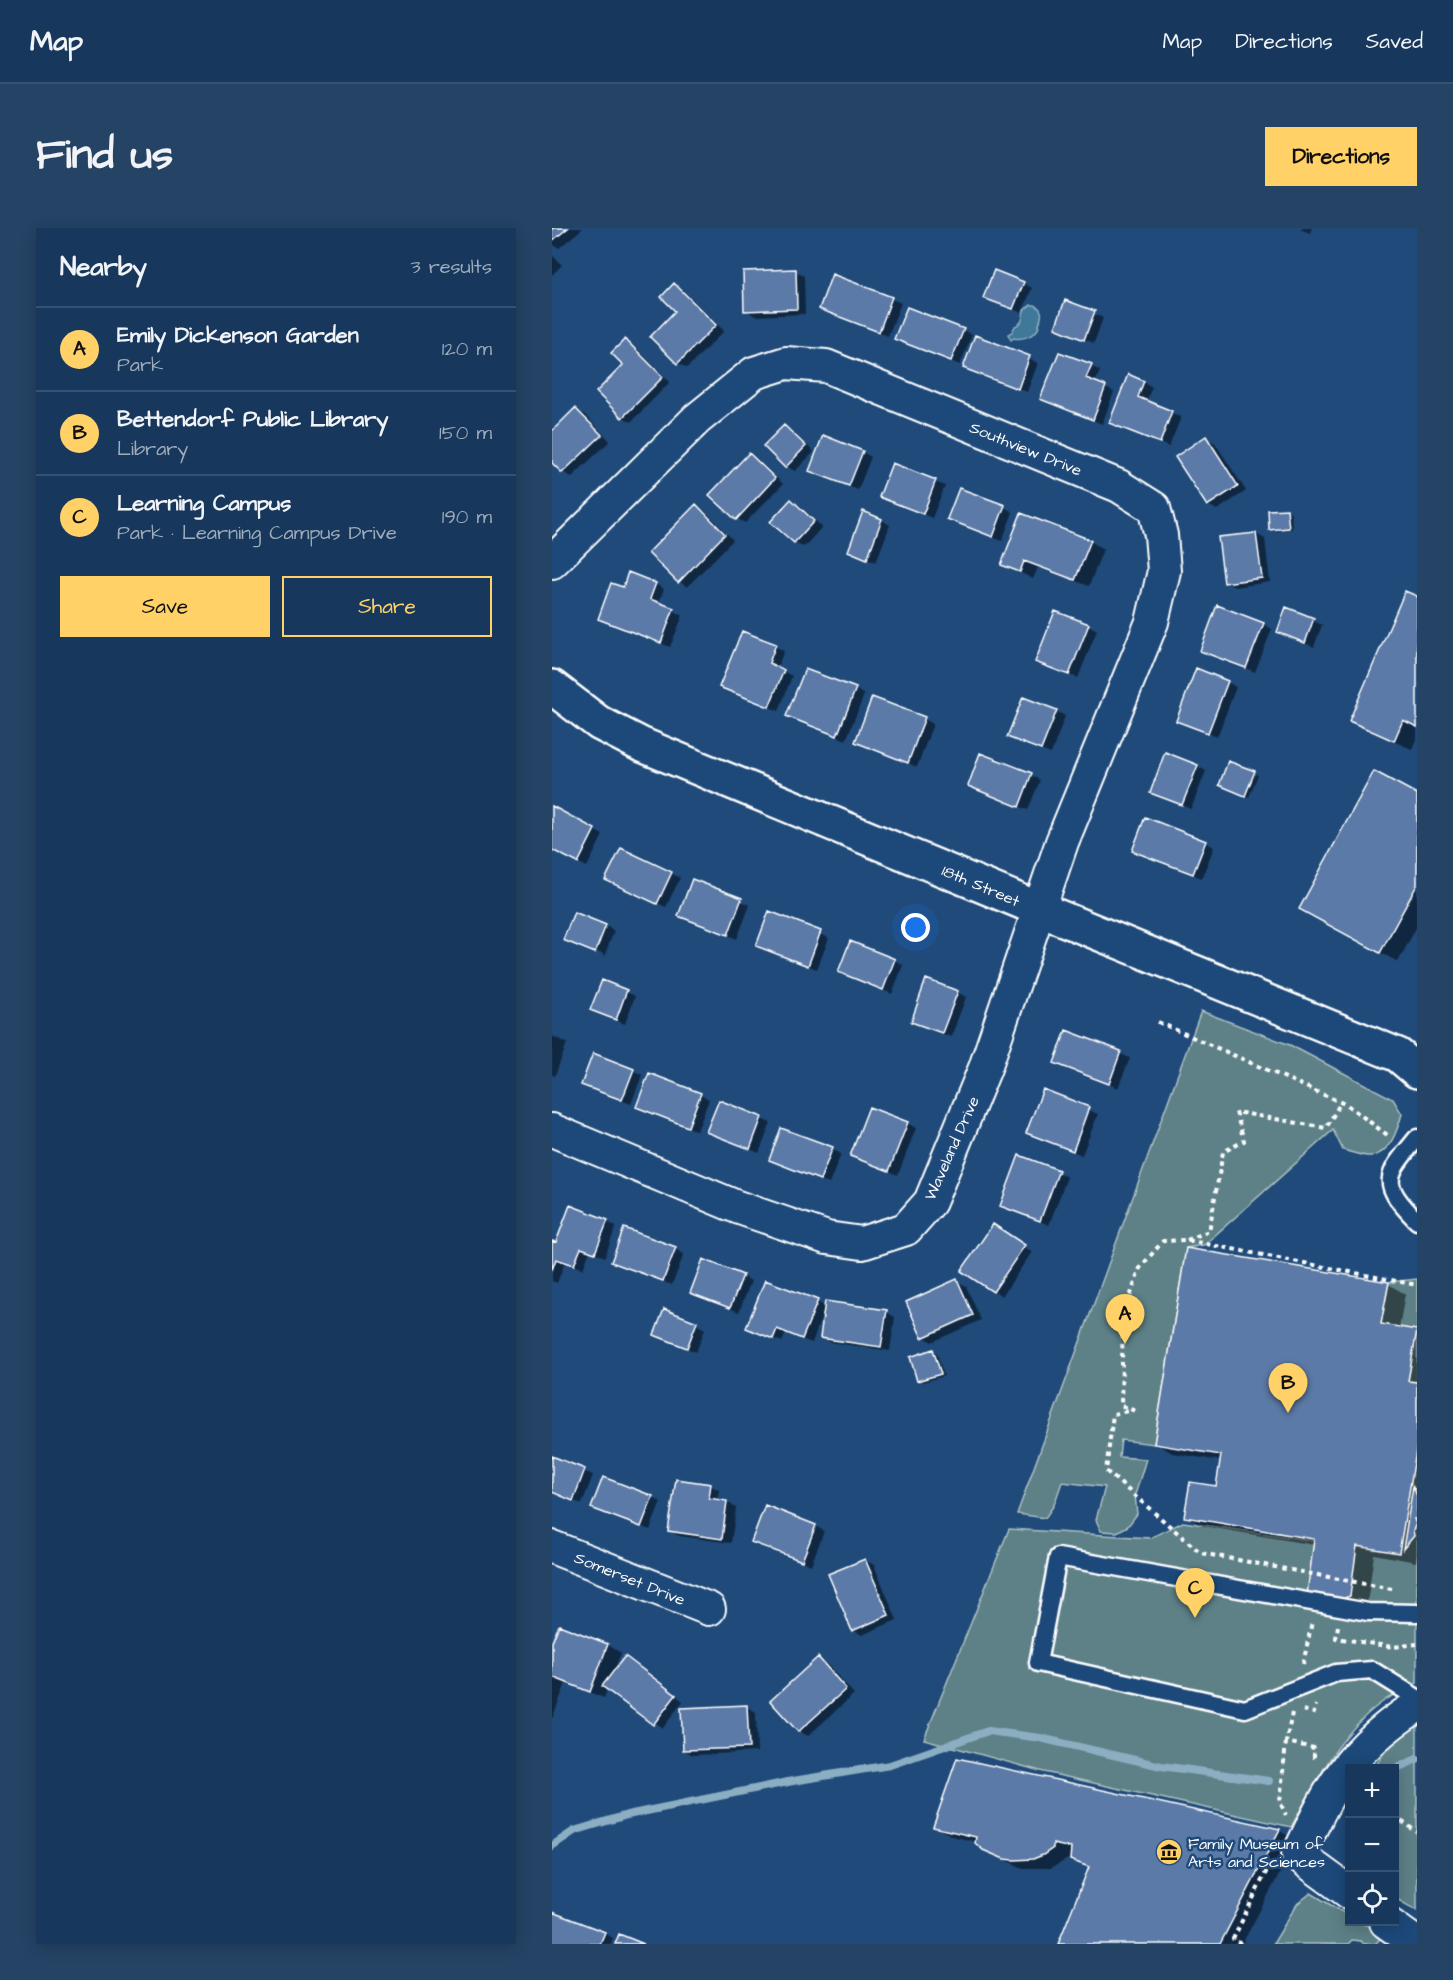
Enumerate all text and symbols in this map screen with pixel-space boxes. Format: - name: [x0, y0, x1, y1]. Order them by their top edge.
- text: Map: [30, 22, 83, 61]
- text: Map: [1162, 27, 1202, 56]
- text: Directions: [1235, 27, 1333, 56]
- text: Saved: [1366, 27, 1423, 56]
- text: Find us: [36, 127, 173, 185]
- button: Directions: [1265, 127, 1417, 186]
- text: Nearby: [60, 249, 147, 285]
- text: 3 results: [410, 253, 492, 281]
- text: Emily Dickenson Garden: [117, 320, 359, 351]
- text: A: [73, 335, 86, 363]
- text: 120 m: [442, 335, 492, 363]
- text: Park: [117, 351, 163, 379]
- text: Bettendorf Public Library: [117, 404, 388, 435]
- street label: Southview Drive: [966, 416, 1085, 482]
- text: B: [72, 419, 87, 447]
- text: 150 m: [439, 419, 492, 447]
- text: Library: [117, 435, 188, 463]
- text: Learning Campus: [117, 488, 291, 519]
- text: C: [72, 503, 87, 531]
- text: 190 m: [442, 503, 492, 531]
- text: Park · Learning Campus Drive: [117, 519, 397, 547]
- button: Save: [60, 576, 270, 637]
- button: Share: [282, 576, 492, 637]
- street label: 18th Street: [938, 860, 1023, 912]
- your location: [901, 913, 930, 942]
- street label: Waveland Drive: [919, 1092, 985, 1204]
- pin: A: [1106, 1294, 1144, 1344]
- pin: B: [1268, 1364, 1308, 1413]
- street label: Somerset Drive: [571, 1547, 688, 1611]
- pin: C: [1176, 1568, 1214, 1618]
- map controls: [1345, 1764, 1399, 1926]
- button: +: [1345, 1764, 1399, 1818]
- button: −: [1345, 1818, 1399, 1872]
- place label: Family Museum of Arts and Sciences: [1188, 1833, 1325, 1873]
- museum icon: Family Museum of Arts and Sciences: [1154, 1837, 1184, 1867]
- button: locate: [1345, 1872, 1399, 1926]

